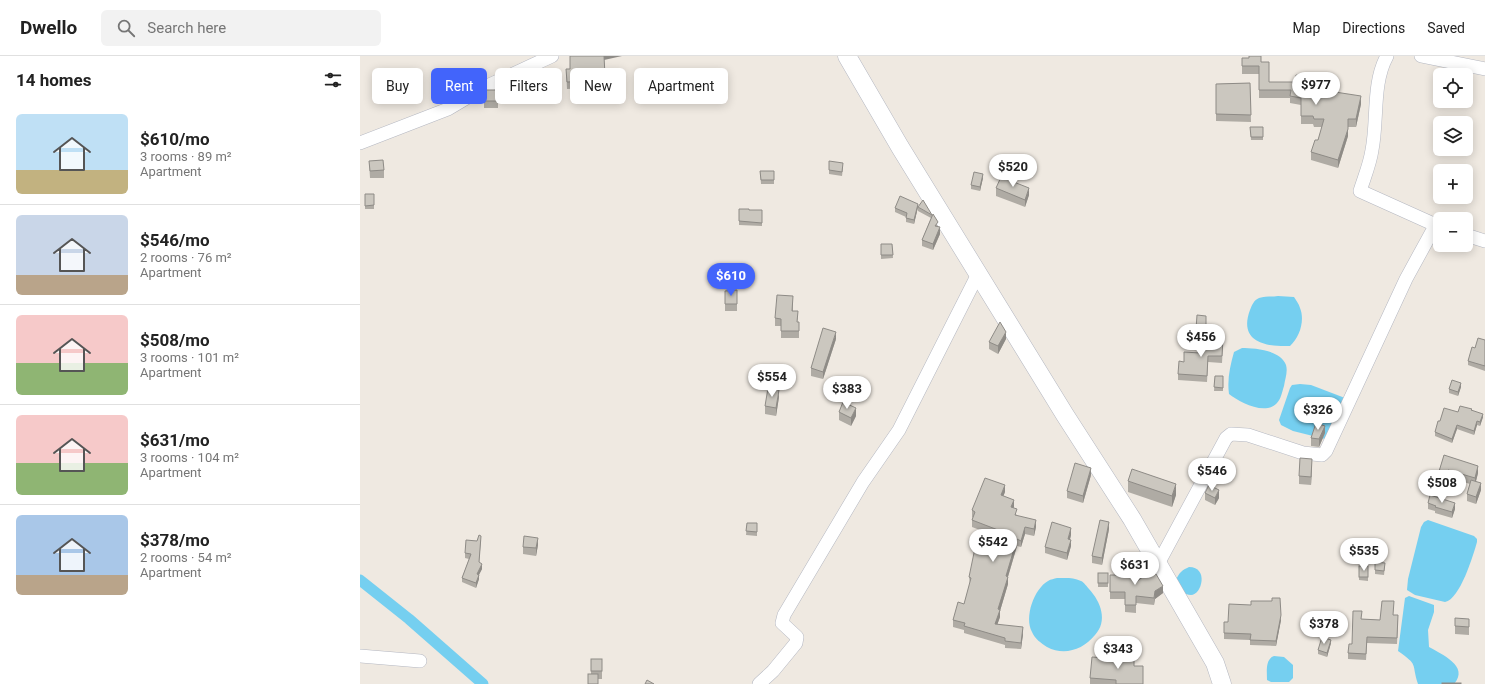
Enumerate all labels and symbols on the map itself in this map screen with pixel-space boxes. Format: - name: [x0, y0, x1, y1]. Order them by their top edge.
- pin: $977: [1292, 72, 1340, 106]
- pin: $520: [989, 154, 1037, 188]
- pin: $610: [707, 263, 755, 297]
- pin: $456: [1177, 324, 1225, 358]
- pin: $554: [748, 364, 796, 398]
- pin: $383: [823, 376, 871, 410]
- pin: $326: [1294, 397, 1342, 431]
- pin: $546: [1188, 458, 1236, 492]
- pin: $508: [1418, 470, 1466, 504]
- pin: $542: [969, 529, 1017, 563]
- pin: $535: [1340, 538, 1388, 572]
- pin: $631: [1111, 552, 1159, 586]
- pin: $378: [1300, 611, 1348, 645]
- pin: $343: [1094, 636, 1142, 670]

